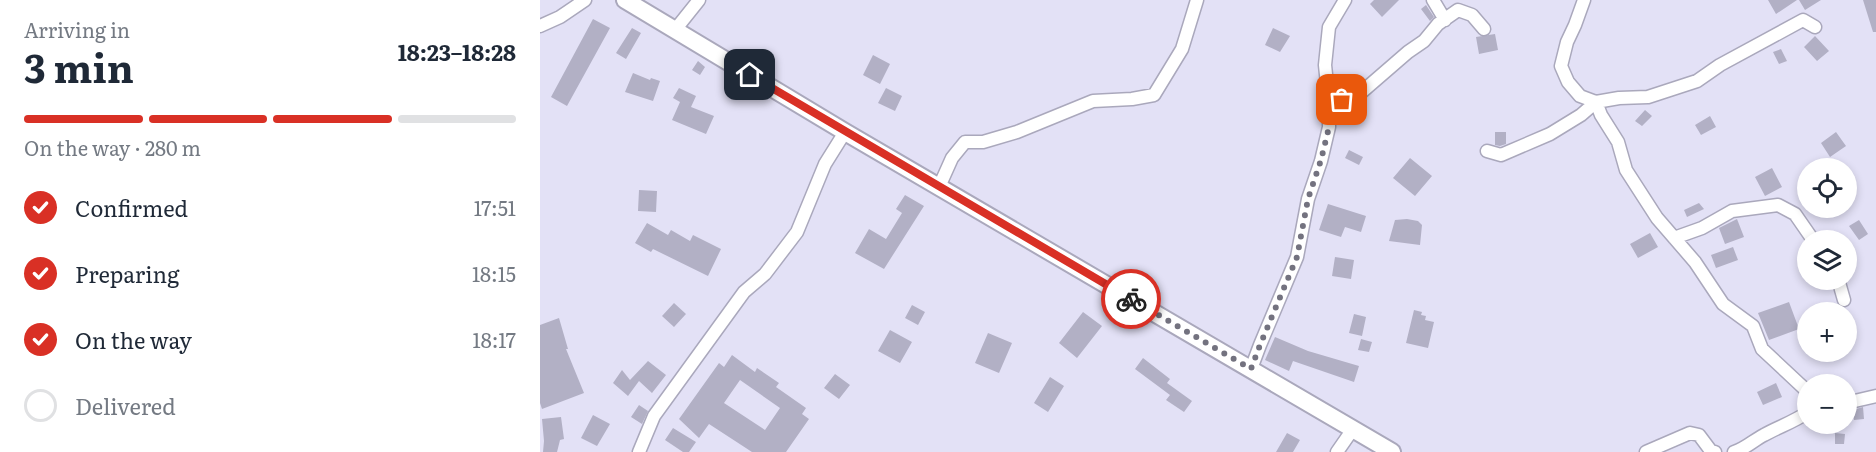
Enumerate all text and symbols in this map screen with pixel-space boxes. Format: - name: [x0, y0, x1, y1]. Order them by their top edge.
- text: Arriving in: [24, 14, 130, 44]
- text: 18:23–18:28: [398, 35, 516, 68]
- text: 3 min: [24, 37, 134, 95]
- pin: [724, 49, 775, 100]
- icon: home: [733, 58, 766, 91]
- pin: [1316, 74, 1367, 125]
- icon: bag: [1325, 83, 1358, 116]
- text: On the way · 280 m: [24, 132, 201, 162]
- map controls: [1797, 158, 1857, 434]
- button: locate: [1797, 158, 1857, 218]
- icon: check: [24, 191, 57, 224]
- text: Confirmed: [75, 191, 188, 224]
- text: 17:51: [474, 192, 516, 222]
- button: layers: [1797, 230, 1857, 290]
- icon: check: [24, 257, 57, 290]
- text: Preparing: [75, 257, 179, 290]
- text: 18:15: [472, 258, 516, 288]
- courier: [1101, 269, 1161, 329]
- icon: bike: [1115, 283, 1148, 316]
- button: +: [1797, 302, 1857, 362]
- icon: check: [24, 323, 57, 356]
- text: On the way: [75, 323, 192, 356]
- text: 18:17: [473, 324, 516, 354]
- button: −: [1797, 374, 1857, 434]
- text: Delivered: [75, 389, 176, 422]

